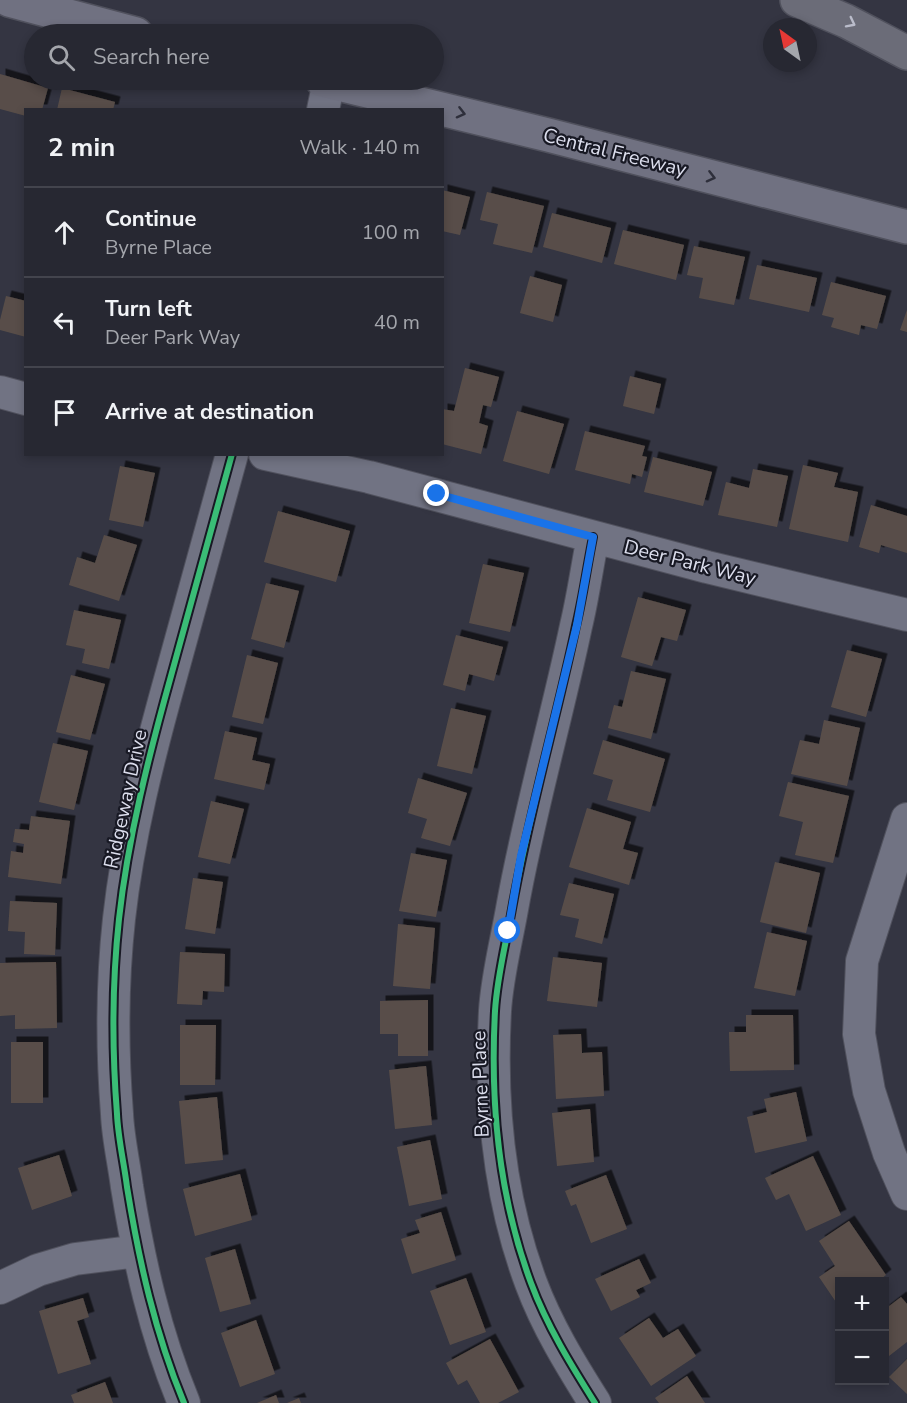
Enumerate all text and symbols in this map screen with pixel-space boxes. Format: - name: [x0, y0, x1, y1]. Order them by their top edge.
- one-way arrow: [845, 16, 856, 28]
- north arrow: [763, 18, 817, 72]
- search box: [24, 24, 444, 90]
- icon: search: [45, 41, 78, 74]
- text: Search here: [93, 42, 210, 72]
- one-way arrow: [456, 106, 466, 119]
- street label: Central Freeway: [540, 122, 690, 184]
- text: 2 min: [48, 130, 115, 165]
- text: Walk · 140 m: [300, 134, 420, 161]
- one-way arrow: [706, 169, 716, 182]
- text: Continue: [105, 204, 196, 234]
- icon: ahead: [48, 216, 81, 249]
- text: 100 m: [362, 219, 420, 246]
- text: Byrne Place: [105, 234, 212, 261]
- text: Turn left: [105, 294, 192, 324]
- icon: left: [48, 306, 81, 339]
- text: 40 m: [374, 309, 420, 336]
- text: Deer Park Way: [105, 324, 240, 351]
- icon: arrive: [48, 396, 81, 429]
- text: Arrive at destination: [105, 397, 314, 427]
- route end: [423, 480, 449, 506]
- street label: Deer Park Way: [621, 533, 759, 592]
- street label: Ridgeway Drive: [98, 727, 153, 871]
- route start: [494, 917, 520, 943]
- street label: Byrne Place: [465, 1030, 496, 1138]
- map controls: [835, 1277, 889, 1385]
- button: +: [835, 1277, 889, 1331]
- button: −: [835, 1331, 889, 1385]

